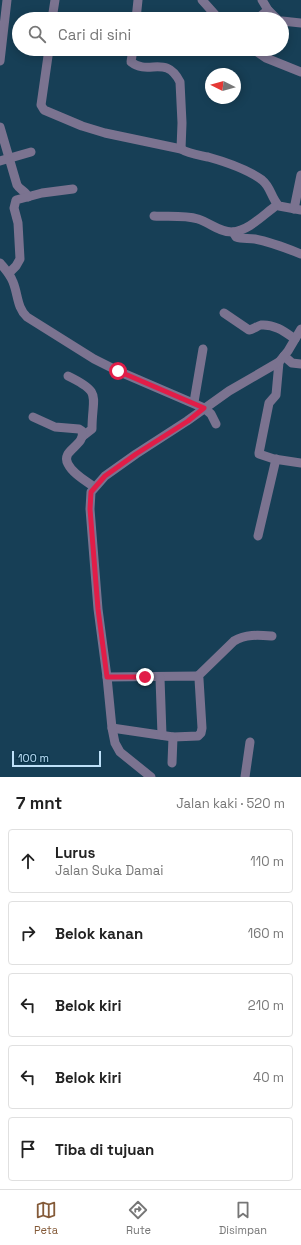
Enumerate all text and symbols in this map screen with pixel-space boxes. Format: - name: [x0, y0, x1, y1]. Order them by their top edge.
- search box: [12, 12, 289, 56]
- icon: search: [26, 23, 48, 45]
- text: Cari di sini: [58, 25, 131, 44]
- north arrow: [205, 68, 241, 104]
- route start: [109, 362, 127, 380]
- route end: [136, 668, 154, 686]
- scale bar: [12, 749, 101, 768]
- text: 100 m: [18, 751, 49, 765]
- text: 7 mnt: [16, 792, 62, 814]
- text: Jalan kaki · 520 m: [176, 795, 285, 812]
- text: Lurus: [55, 843, 95, 862]
- icon: ahead: [17, 850, 39, 872]
- text: 110 m: [250, 853, 284, 870]
- text: Jalan Suka Damai: [55, 862, 163, 879]
- icon: right: [17, 922, 39, 944]
- text: Belok kanan: [55, 924, 143, 943]
- text: 160 m: [248, 925, 284, 942]
- icon: left: [17, 994, 39, 1016]
- text: Belok kiri: [55, 996, 121, 1015]
- text: 210 m: [248, 997, 284, 1014]
- icon: left: [17, 1066, 39, 1088]
- text: Belok kiri: [55, 1068, 121, 1087]
- text: 40 m: [253, 1069, 284, 1086]
- icon: arrive: [17, 1138, 39, 1160]
- text: Tiba di tujuan: [55, 1140, 154, 1159]
- tab: Peta: [34, 1199, 58, 1237]
- tab: Rute: [126, 1199, 151, 1237]
- tab: Disimpan: [219, 1199, 267, 1237]

